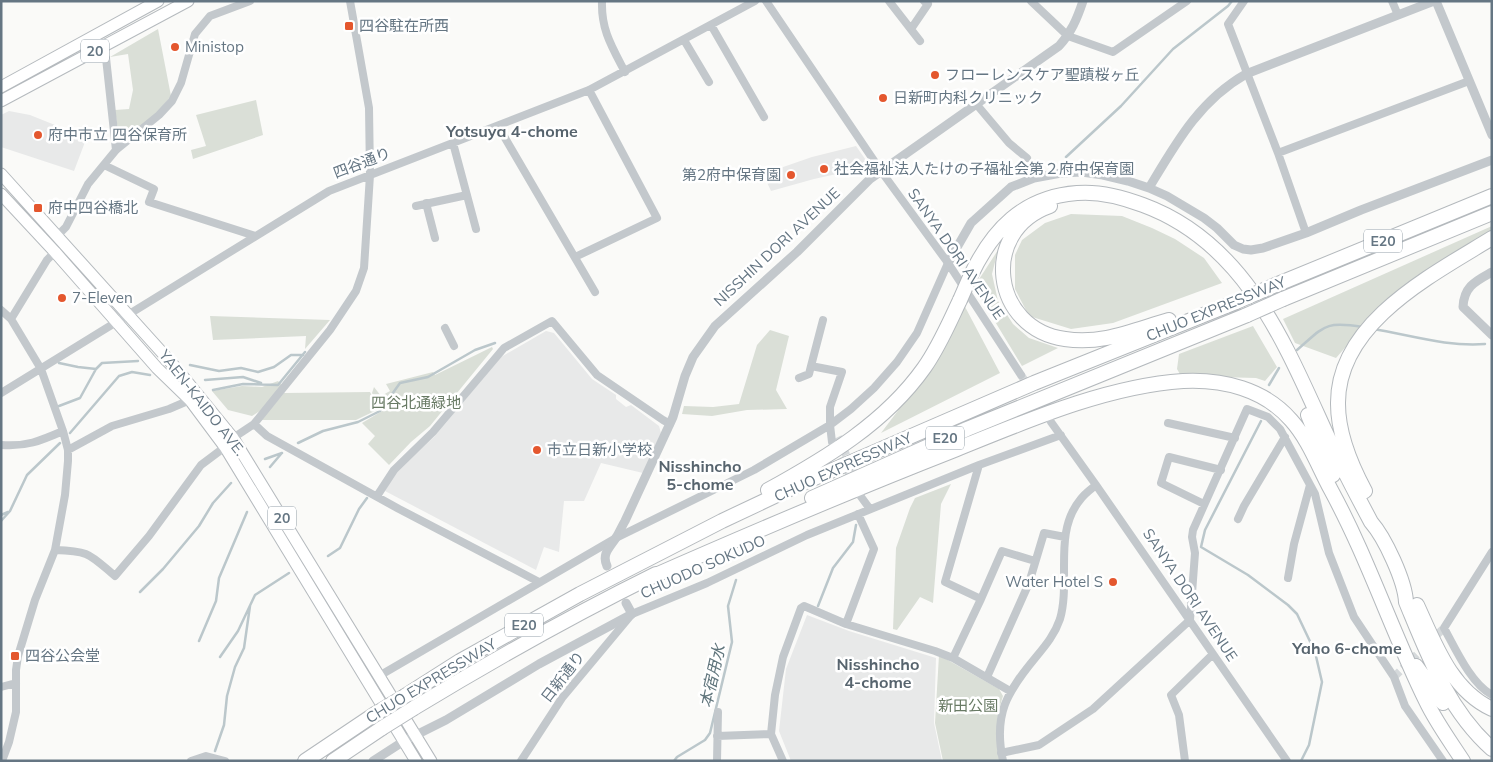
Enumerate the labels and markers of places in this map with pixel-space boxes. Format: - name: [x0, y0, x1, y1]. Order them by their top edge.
- place label: 四谷駐在所西: [359, 16, 449, 35]
- marker: 四谷駐在所西: [343, 20, 355, 32]
- place label: Ministop: [185, 37, 244, 56]
- marker: Ministop: [169, 41, 181, 53]
- place label: フローレンスケア聖蹟桜ヶ丘: [945, 65, 1140, 84]
- marker: フローレンスケア聖蹟桜ヶ丘: [929, 69, 941, 81]
- place label: 日新町内科クリニック: [893, 88, 1043, 107]
- marker: 日新町内科クリニック: [877, 92, 889, 104]
- place label: 府中市立 四谷保育所: [48, 125, 187, 144]
- marker: 府中市立 四谷保育所: [32, 129, 44, 141]
- place label: 社会福祉法人たけの子福祉会第２府中保育園: [834, 159, 1134, 178]
- marker: 社会福祉法人たけの子福祉会第２府中保育園: [818, 163, 830, 175]
- place label: 第2府中保育園: [682, 165, 781, 184]
- marker: 第2府中保育園: [785, 169, 797, 181]
- place label: 府中四谷橋北: [48, 198, 138, 217]
- marker: 府中四谷橋北: [32, 202, 44, 214]
- place label: 7-Eleven: [72, 288, 133, 307]
- marker: 7-Eleven: [56, 292, 68, 304]
- place label: 市立日新小学校: [547, 440, 652, 459]
- marker: 市立日新小学校: [531, 444, 543, 456]
- place label: Water Hotel S: [1005, 572, 1103, 591]
- marker: Water Hotel S: [1107, 576, 1119, 588]
- place label: 四谷公会堂: [25, 646, 100, 665]
- marker: 四谷公会堂: [9, 650, 21, 662]

